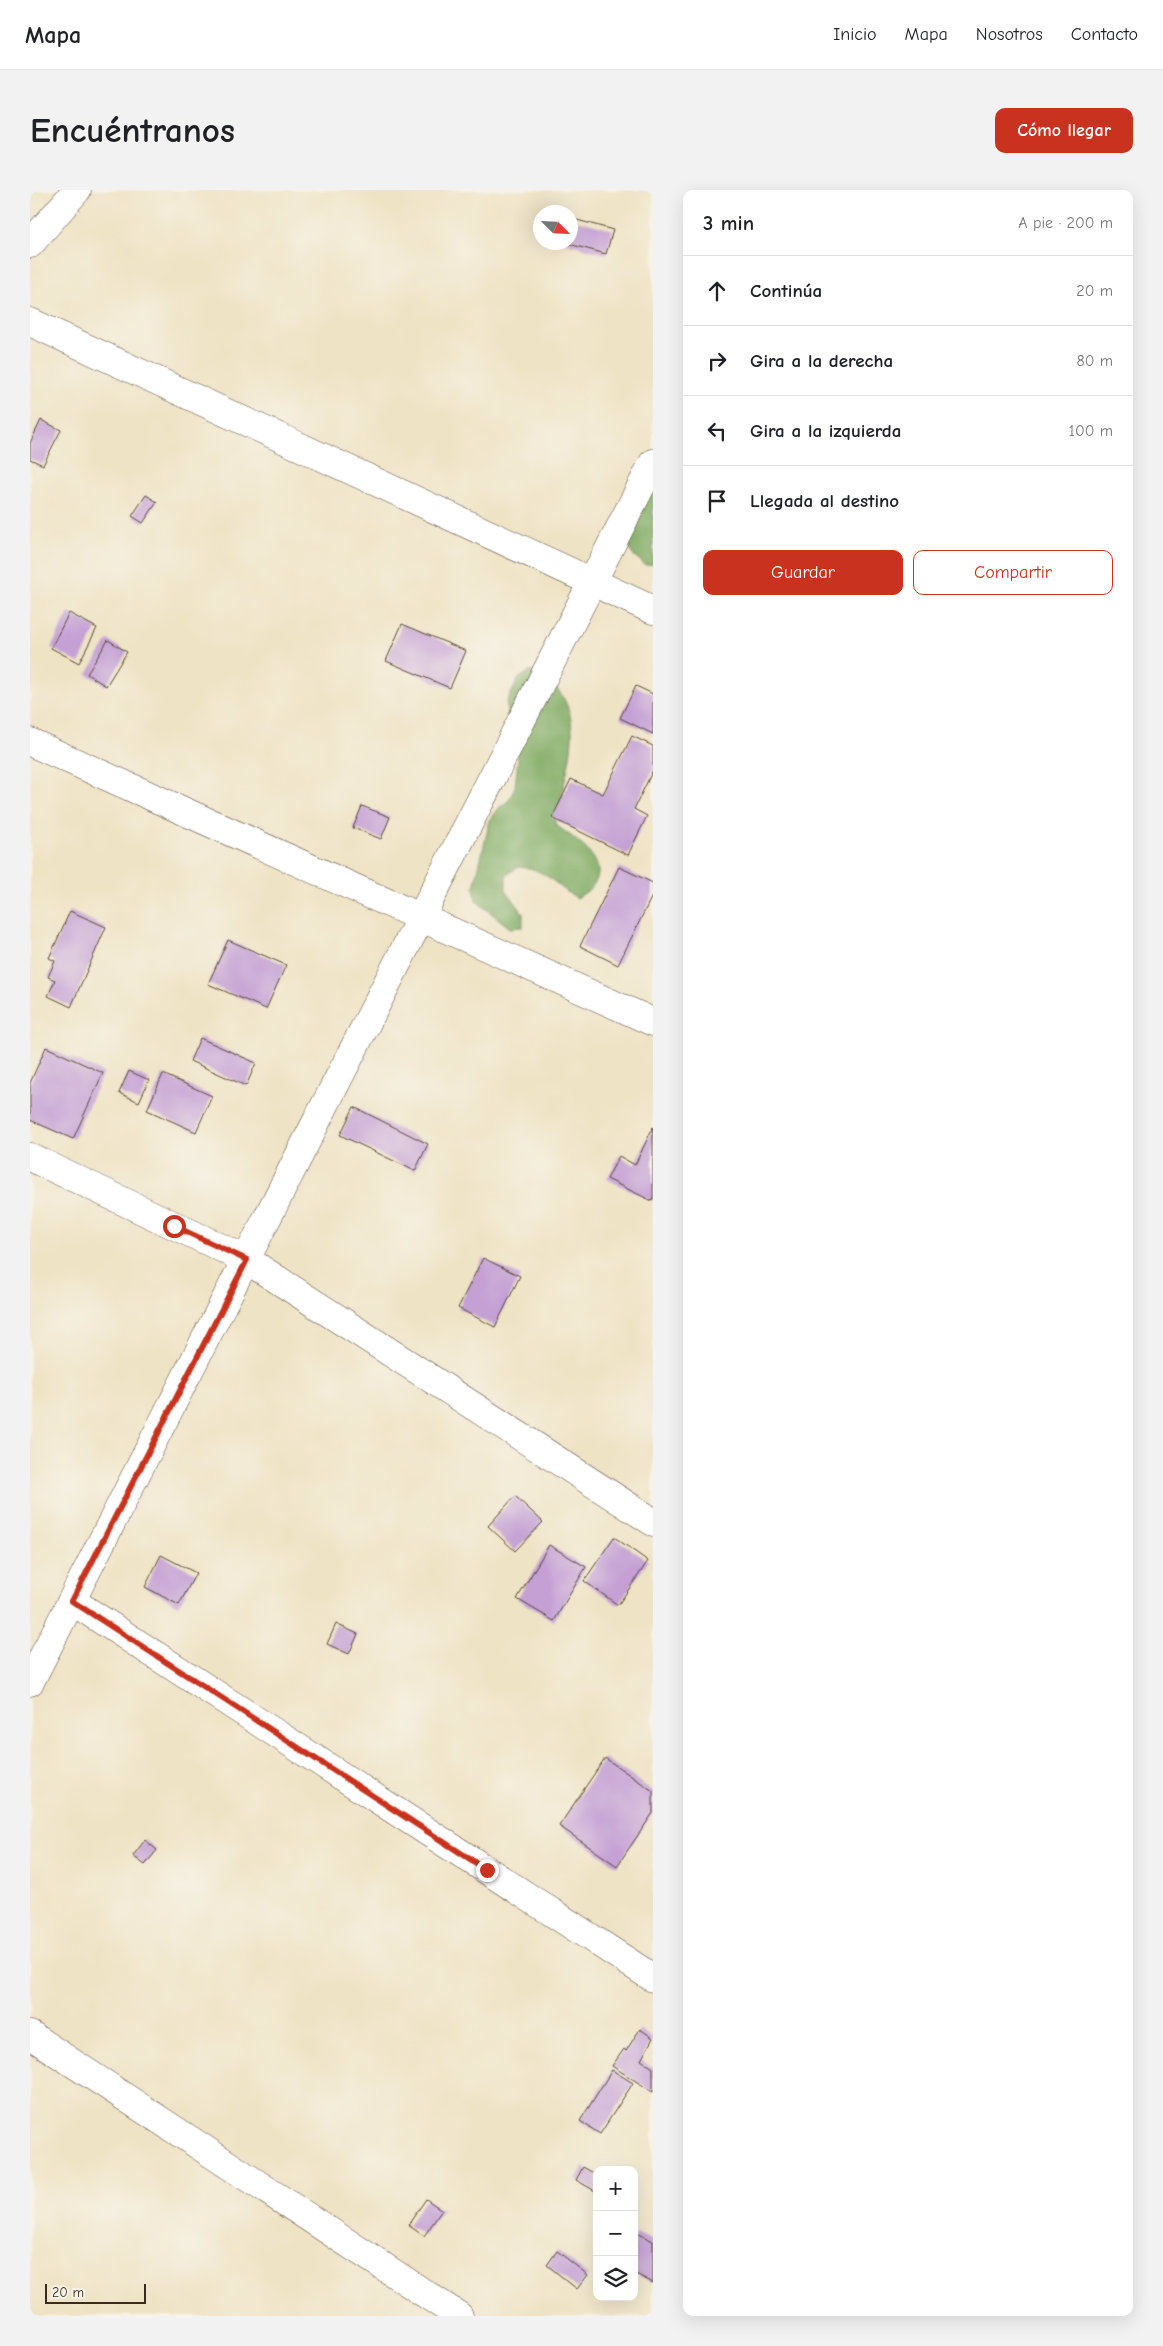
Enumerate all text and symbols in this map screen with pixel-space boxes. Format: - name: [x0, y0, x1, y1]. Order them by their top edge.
- text: Mapa: [25, 21, 81, 49]
- text: Inicio: [833, 24, 877, 45]
- text: Mapa: [905, 24, 948, 45]
- text: Nosotros: [976, 24, 1043, 45]
- text: Contacto: [1071, 24, 1138, 45]
- button: Cómo llegar: [995, 108, 1133, 153]
- text: Encuéntranos: [30, 110, 235, 151]
- north arrow: [533, 205, 578, 250]
- text: 3 min: [703, 211, 754, 235]
- text: A pie · 200 m: [1018, 214, 1113, 232]
- icon: ahead: [703, 277, 731, 305]
- text: Continúa: [750, 280, 822, 302]
- text: 20 m: [1076, 282, 1113, 300]
- icon: right: [703, 347, 731, 375]
- text: Gira a la derecha: [750, 350, 893, 372]
- text: 80 m: [1076, 352, 1113, 370]
- icon: left: [703, 417, 731, 445]
- text: Gira a la izquierda: [750, 420, 901, 442]
- text: 100 m: [1069, 422, 1113, 440]
- icon: arrive: [703, 487, 731, 515]
- text: Llegada al destino: [750, 490, 899, 512]
- button: Guardar: [703, 550, 903, 595]
- button: Compartir: [913, 550, 1113, 595]
- route start: [163, 1215, 186, 1238]
- route end: [476, 1859, 499, 1882]
- map controls: [593, 2166, 638, 2301]
- button: +: [593, 2166, 638, 2211]
- button: −: [593, 2211, 638, 2256]
- button: layers: [593, 2256, 638, 2301]
- scale bar: [45, 2281, 146, 2304]
- text: 20 m: [52, 2284, 84, 2301]

